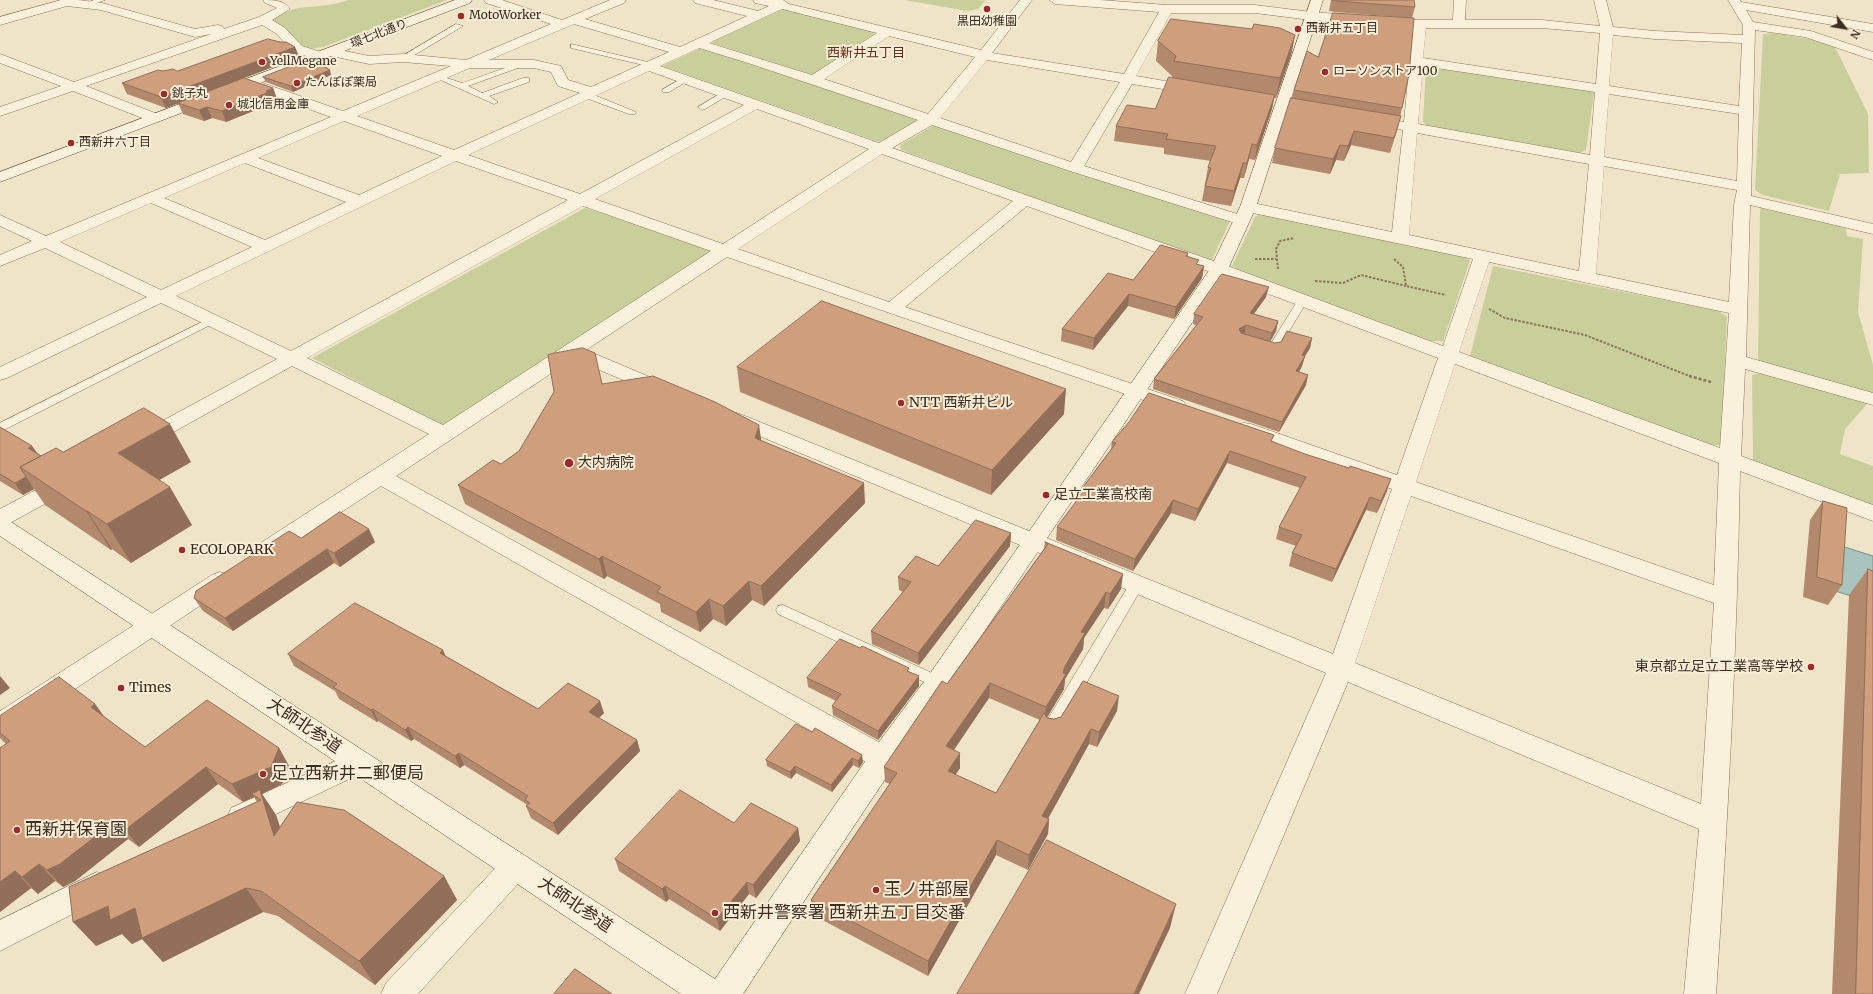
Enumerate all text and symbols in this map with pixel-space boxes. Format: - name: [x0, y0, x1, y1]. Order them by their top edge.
- marker: 黒田幼稚園: [982, 4, 992, 14]
- north arrow: [1825, 8, 1865, 48]
- place label: MotoWorker: [469, 9, 541, 23]
- marker: MotoWorker: [456, 11, 466, 21]
- place label: 黒田幼稚園: [957, 15, 1017, 29]
- street label: 環七北通り: [348, 17, 410, 51]
- place label: 西新井五丁目: [1306, 22, 1378, 36]
- marker: 西新井五丁目: [1293, 24, 1303, 34]
- text: N: [1847, 27, 1864, 42]
- district label: 西新井五丁目: [827, 45, 905, 61]
- place label: YellMegane: [270, 55, 336, 69]
- marker: YellMegane: [257, 57, 267, 67]
- place label: ローソンストア100: [1333, 65, 1437, 79]
- marker: ローソンストア100: [1320, 67, 1330, 77]
- place label: たんぽぽ薬局: [305, 76, 377, 90]
- marker: たんぽぽ薬局: [292, 78, 302, 88]
- place label: 銚子丸: [172, 87, 208, 101]
- marker: 銚子丸: [159, 89, 169, 99]
- place label: 城北信用金庫: [237, 98, 309, 112]
- marker: 城北信用金庫: [224, 100, 234, 110]
- place label: 西新井六丁目: [79, 136, 151, 150]
- marker: 西新井六丁目: [66, 138, 76, 148]
- place label: NTT 西新井ビル: [909, 395, 1014, 411]
- marker: NTT 西新井ビル: [896, 398, 906, 408]
- place label: 大内病院: [578, 455, 634, 471]
- marker: 大内病院: [563, 457, 575, 469]
- place label: 足立工業高校南: [1054, 487, 1152, 503]
- marker: 足立工業高校南: [1041, 490, 1051, 500]
- place label: ECOLOPARK: [190, 542, 274, 558]
- marker: ECOLOPARK: [177, 545, 187, 555]
- place label: 東京都立足立工業高等学校: [1635, 659, 1803, 675]
- marker: 東京都立足立工業高等学校: [1806, 662, 1816, 672]
- place label: Times: [129, 680, 171, 696]
- marker: Times: [116, 683, 126, 693]
- street label: 大師北参道: [263, 694, 345, 758]
- place label: 足立西新井二郵便局: [271, 764, 424, 784]
- marker: 足立西新井二郵便局: [258, 769, 268, 779]
- place label: 西新井保育園: [25, 820, 127, 840]
- marker: 西新井保育園: [12, 825, 22, 835]
- street label: 大師北参道: [534, 873, 616, 937]
- place label: 玉ノ井部屋: [884, 880, 969, 900]
- marker: 玉ノ井部屋: [871, 885, 881, 895]
- place label: 西新井警察署 西新井五丁目交番: [723, 903, 965, 923]
- marker: 西新井警察署 西新井五丁目交番: [710, 908, 720, 918]

